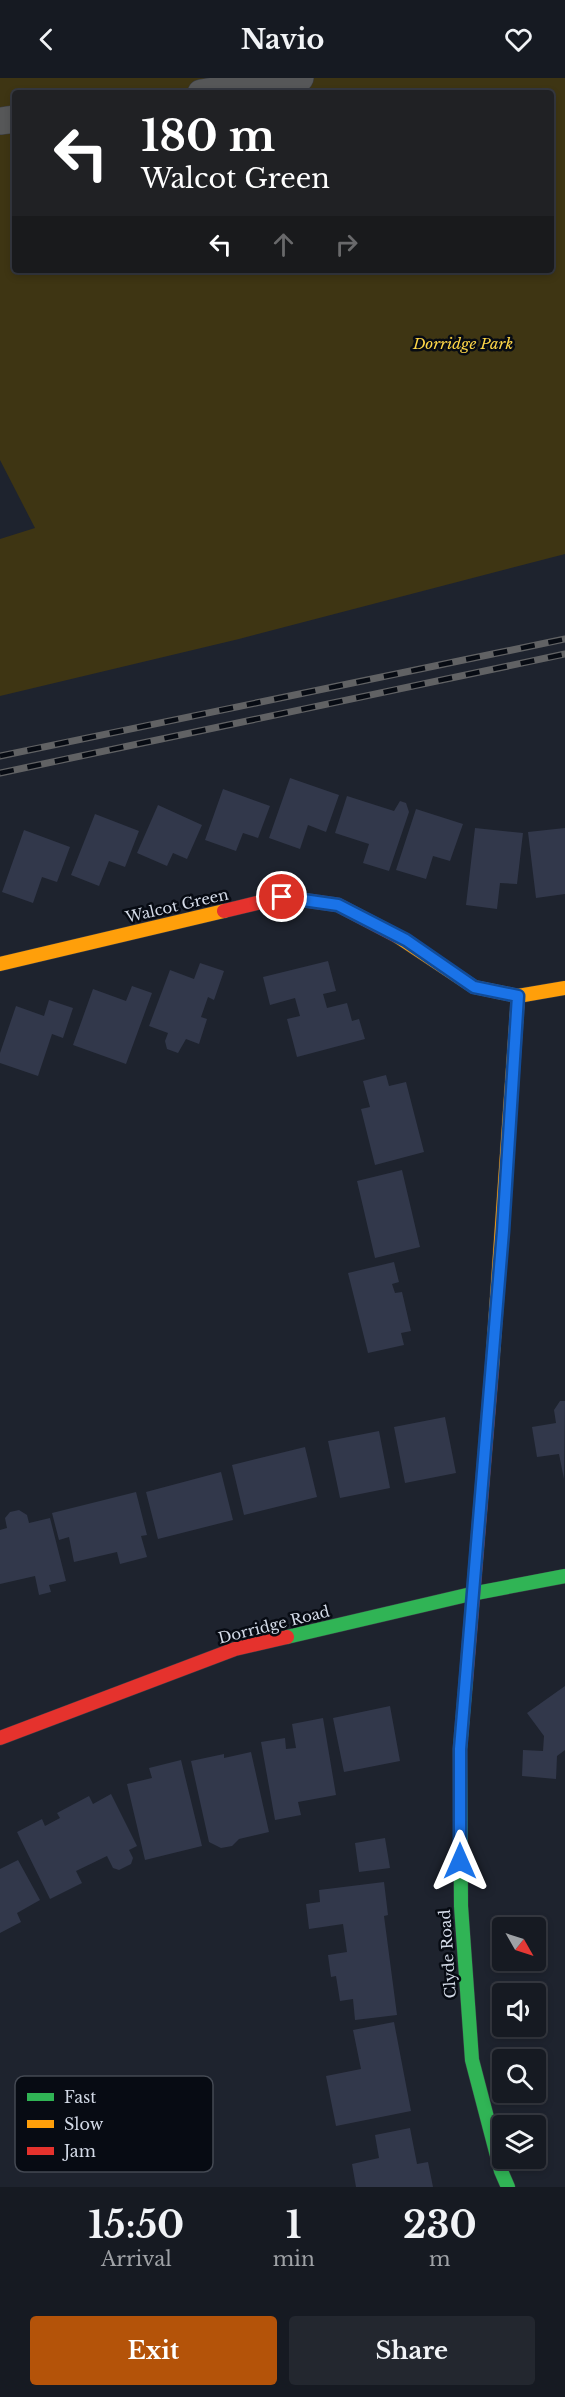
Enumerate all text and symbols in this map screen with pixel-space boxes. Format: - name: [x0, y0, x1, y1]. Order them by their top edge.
- icon: back: [30, 23, 63, 56]
- text: Navio: [241, 23, 324, 56]
- icon: heart: [502, 23, 535, 56]
- text: 180 m: [141, 110, 275, 162]
- icon: left: [42, 114, 120, 192]
- text: Walcot Green: [141, 162, 330, 195]
- icon: left: [204, 228, 237, 261]
- icon: ahead: [267, 228, 300, 261]
- icon: right: [330, 228, 363, 261]
- park label: Dorridge Park: [412, 334, 513, 353]
- pin: [256, 871, 307, 922]
- icon: arrive: [265, 880, 298, 913]
- street label: Walcot Green: [123, 884, 230, 927]
- street label: Dorridge Road: [216, 1601, 332, 1648]
- position arrow: [428, 1829, 492, 1893]
- street label: Clyde Road: [435, 1909, 460, 1999]
- north arrow: [492, 1917, 546, 1971]
- map controls: [492, 1917, 546, 2169]
- button: sound: [492, 1983, 546, 2037]
- button: search: [492, 2049, 546, 2103]
- legend: [15, 2076, 213, 2172]
- text: Fast: [64, 2087, 96, 2107]
- text: Slow: [64, 2114, 104, 2134]
- button: layers: [492, 2115, 546, 2169]
- text: Jam: [62, 2141, 96, 2161]
- text: 15:50: [88, 2203, 184, 2248]
- text: 1: [286, 2203, 302, 2248]
- text: 230: [403, 2203, 477, 2248]
- text: Arrival: [101, 2247, 172, 2271]
- text: min: [273, 2247, 315, 2271]
- text: m: [429, 2247, 451, 2271]
- button: Exit: [30, 2316, 277, 2385]
- button: Share: [289, 2316, 535, 2385]

